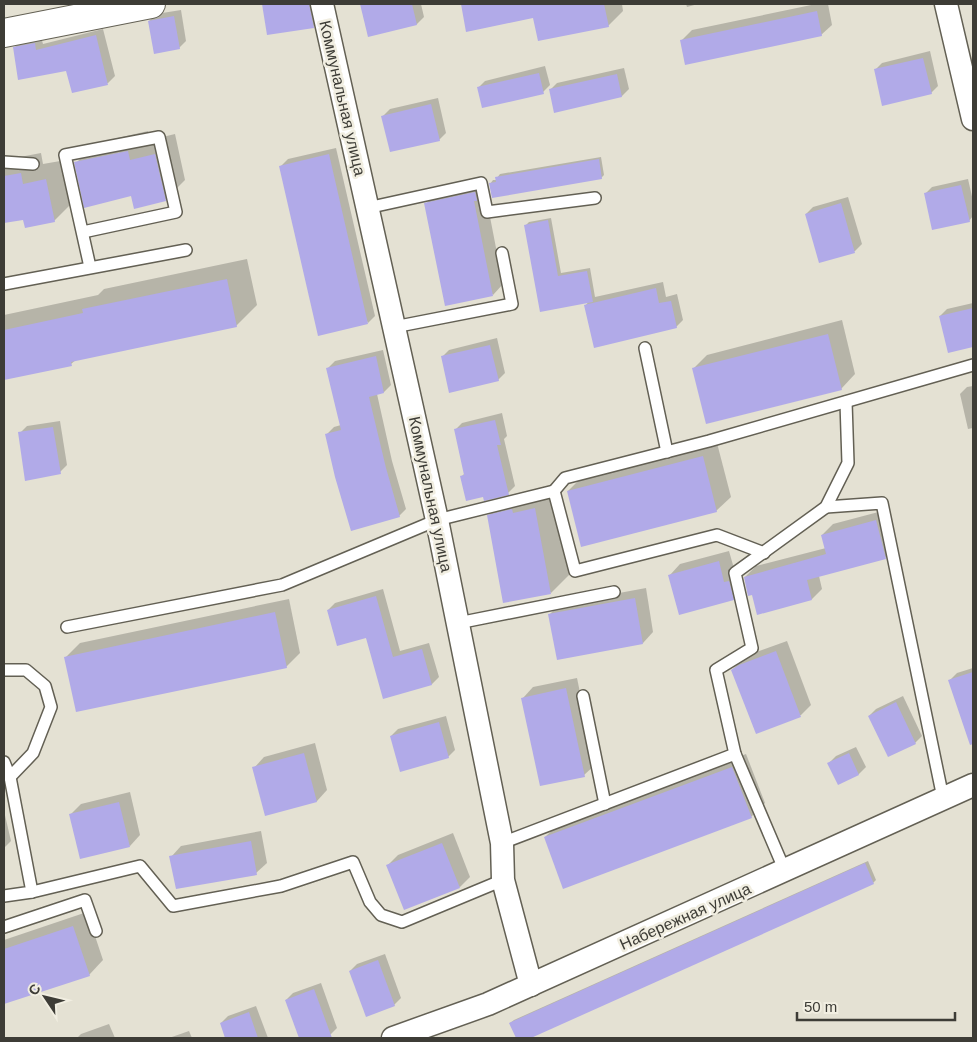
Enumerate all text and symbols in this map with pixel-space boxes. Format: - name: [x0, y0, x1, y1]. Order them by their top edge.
- street label: Коммунальная улица: [316, 19, 369, 177]
- street label: Коммунальная улица: [406, 415, 455, 574]
- street label: Набережная улица: [617, 880, 753, 953]
- north arrow: [20, 972, 70, 1022]
- text: С: [25, 981, 44, 998]
- scale bar: [797, 990, 954, 1022]
- text: 50 m: [804, 998, 837, 1015]

